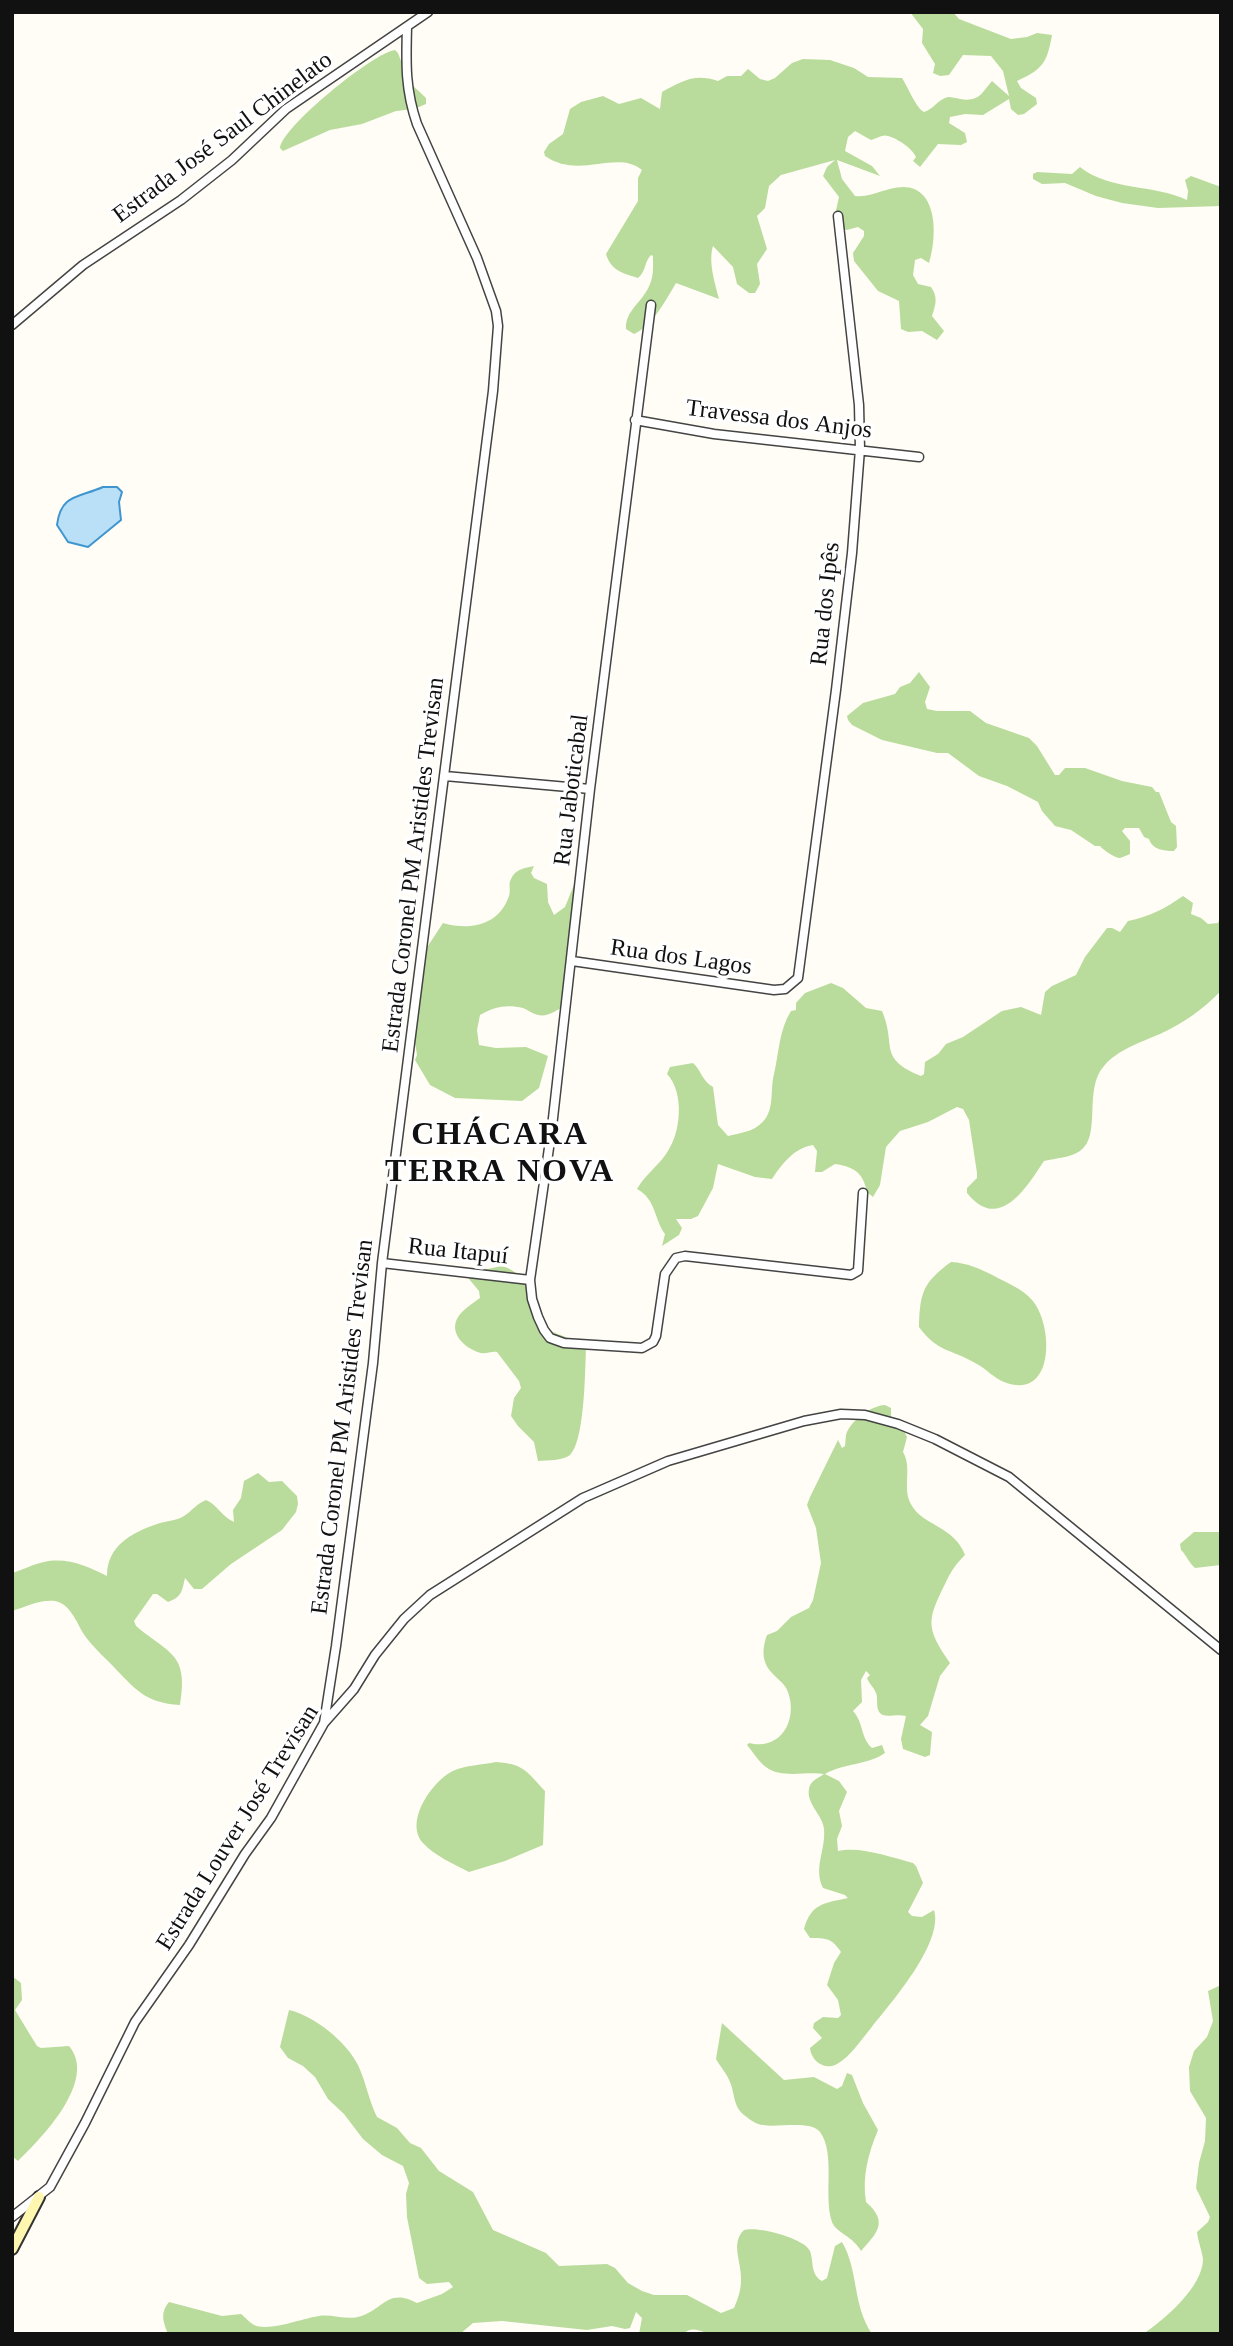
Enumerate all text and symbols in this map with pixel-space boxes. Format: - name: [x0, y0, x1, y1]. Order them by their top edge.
- street label: Estrada José Saul Chinelato: [108, 46, 338, 230]
- street label: Travessa dos Anjos: [684, 394, 874, 446]
- street label: Rua dos Ipês: [805, 541, 847, 667]
- street label: Estrada Coronel PM Aristides Trevisan: [377, 676, 451, 1054]
- street label: Rua Jaboticabal: [548, 713, 596, 867]
- street label: Rua dos Lagos: [608, 934, 754, 982]
- district label: CHÁCARA TERRA NOVA: [386, 1117, 614, 1192]
- street label: Rua Itapuí: [406, 1232, 510, 1272]
- street label: Estrada Coronel PM Aristides Trevisan: [306, 1238, 380, 1616]
- street label: Estrada Louver José Trevisan: [151, 1700, 325, 1956]

